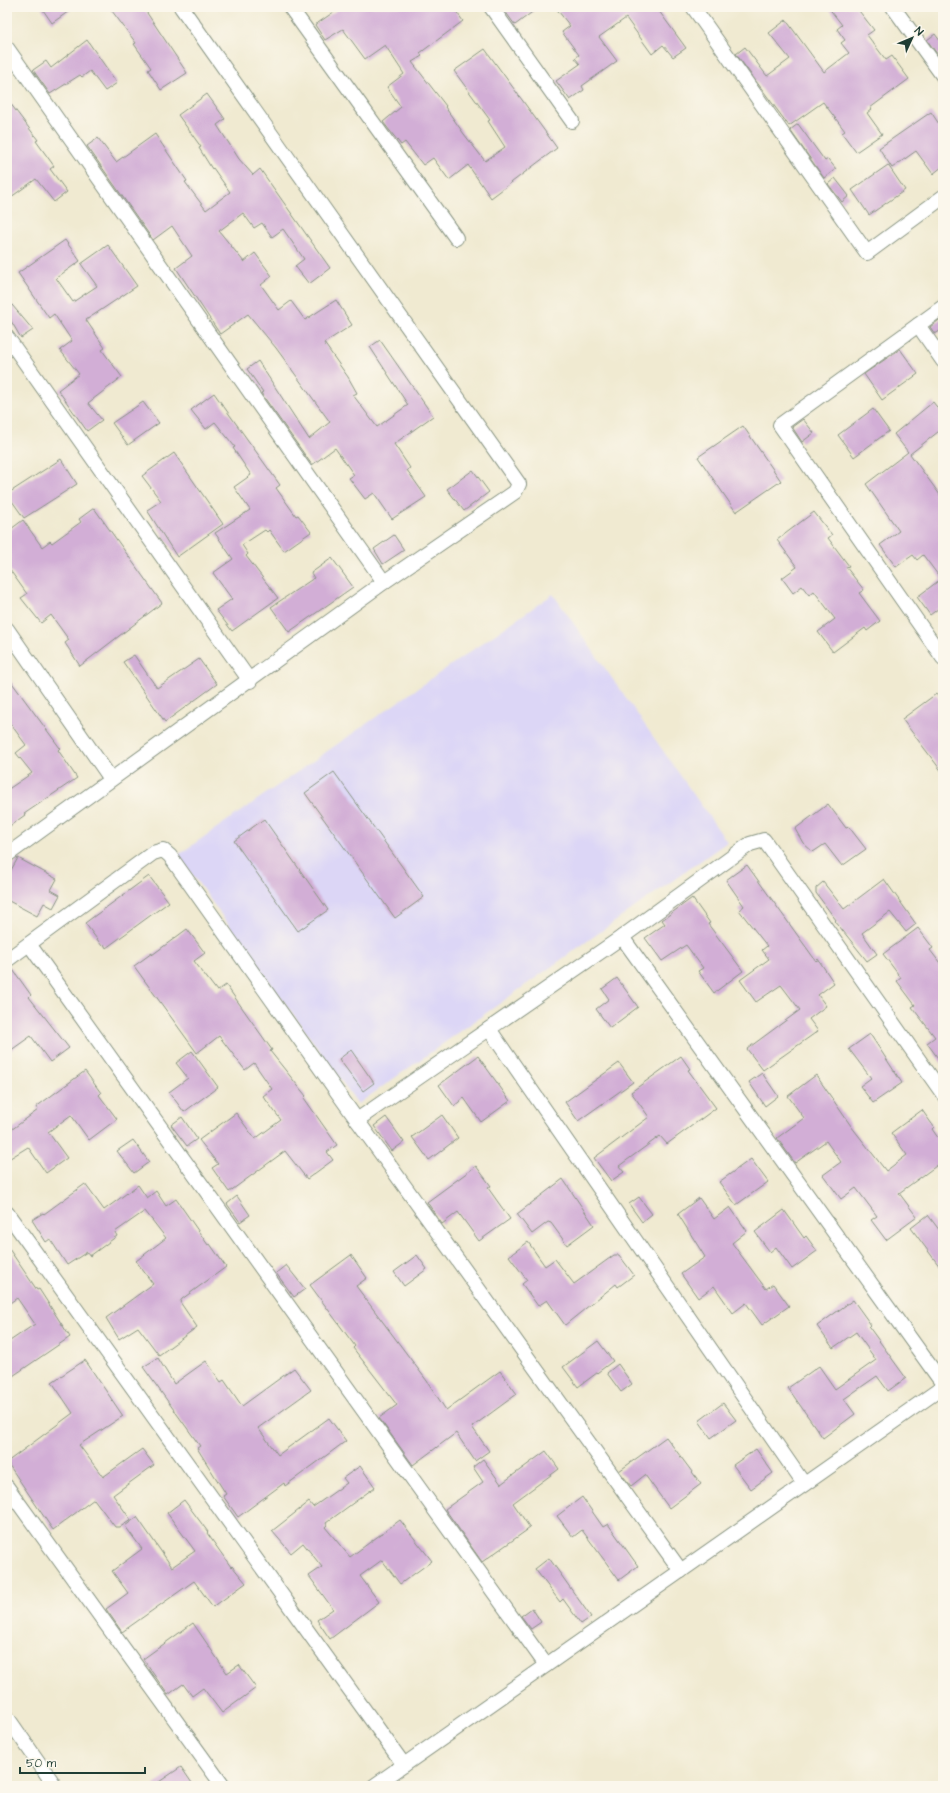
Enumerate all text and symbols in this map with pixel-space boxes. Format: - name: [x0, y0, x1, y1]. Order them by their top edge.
- north arrow: [892, 18, 932, 58]
- text: N: [911, 24, 927, 39]
- scale bar: [20, 1749, 145, 1775]
- text: 50 m: [26, 1755, 57, 1772]

